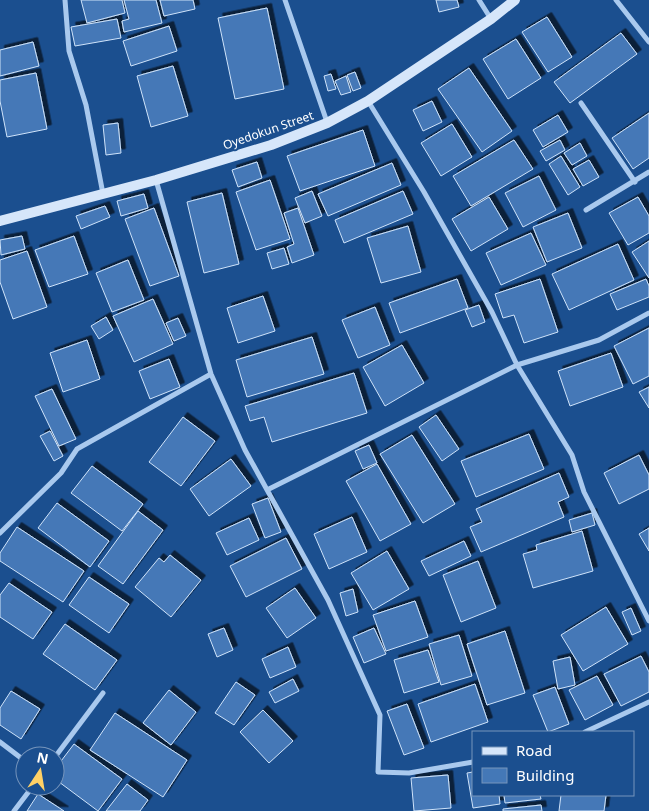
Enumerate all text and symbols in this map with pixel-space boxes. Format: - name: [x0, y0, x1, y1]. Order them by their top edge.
- street label: Oyedokun Street: [220, 106, 316, 153]
- legend: [472, 731, 634, 796]
- text: Road: [516, 740, 552, 760]
- north arrow: [15, 746, 65, 796]
- text: N: [35, 747, 50, 768]
- text: Building: [516, 765, 574, 785]

